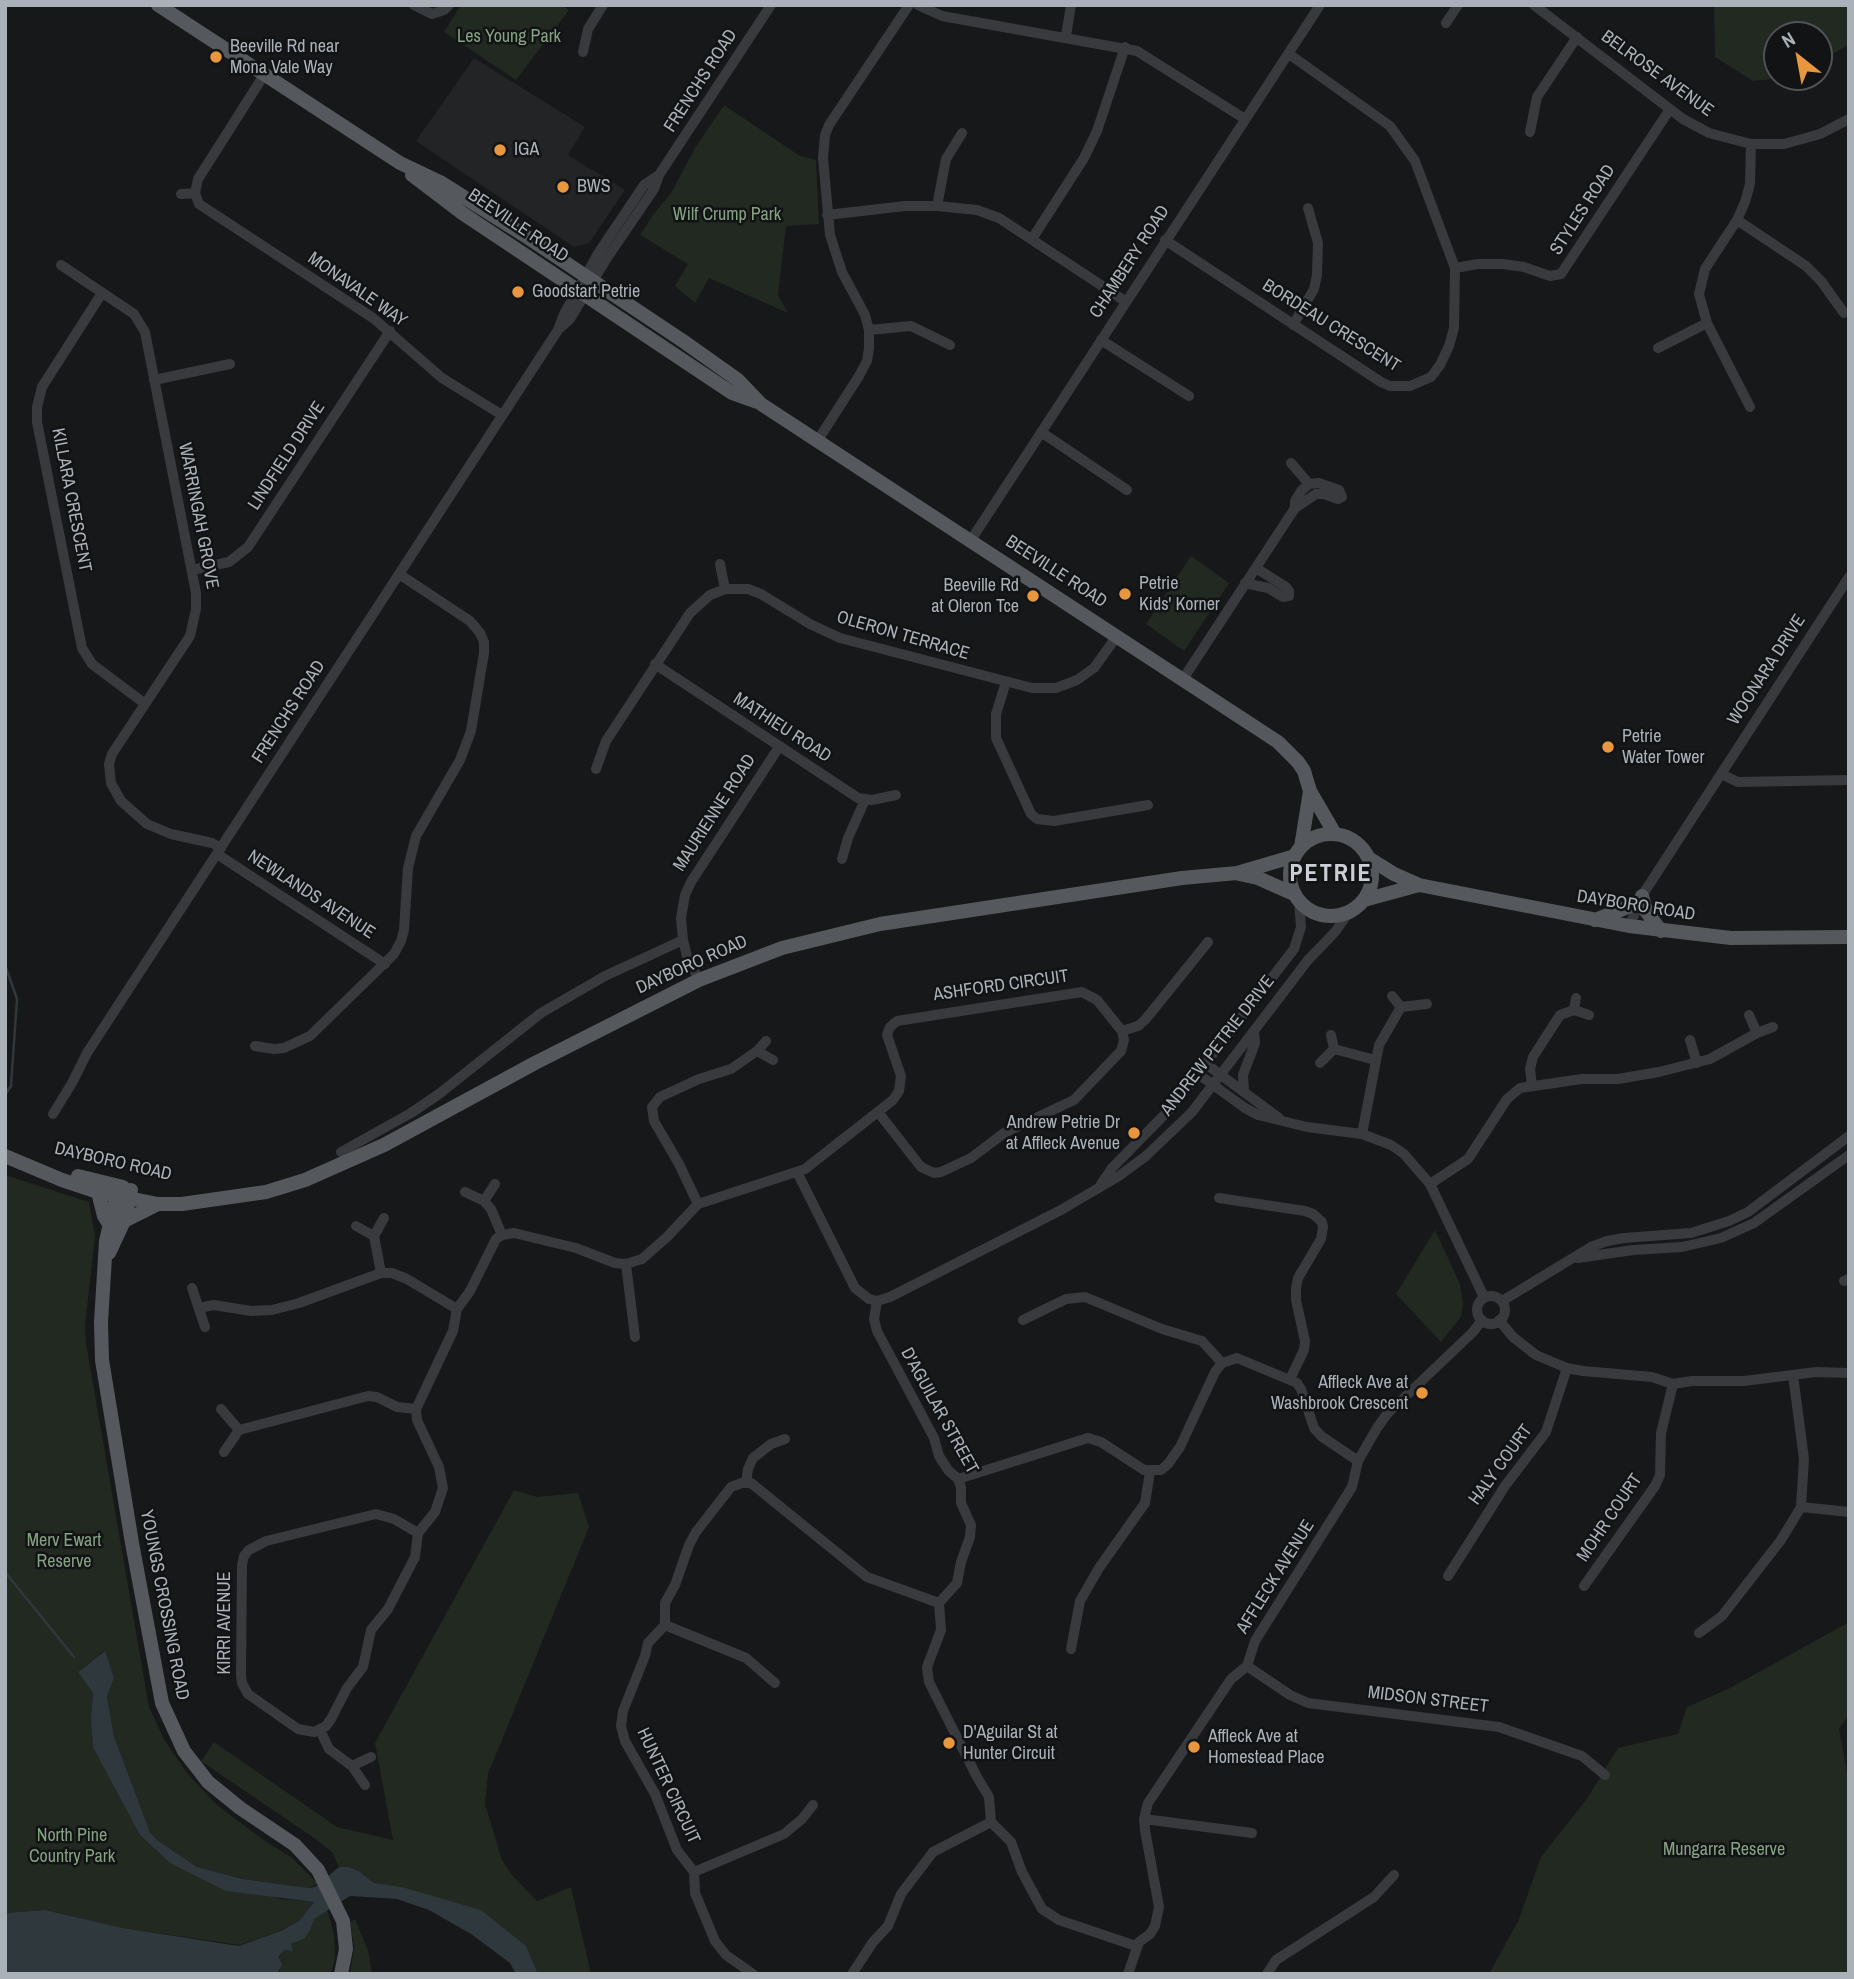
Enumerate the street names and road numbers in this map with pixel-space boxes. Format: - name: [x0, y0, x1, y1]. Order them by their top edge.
- street label: FRENCHS ROAD: [660, 26, 742, 136]
- street label: BELROSE AVENUE: [1597, 26, 1717, 122]
- street label: STYLES ROAD: [1546, 161, 1620, 259]
- street label: BEEVILLE ROAD: [464, 184, 572, 268]
- street label: CHAMBERY ROAD: [1086, 202, 1174, 322]
- street label: MONAVALE WAY: [303, 248, 411, 332]
- street label: BORDEAU CRESCENT: [1258, 275, 1404, 377]
- street label: LINDFIELD DRIVE: [244, 398, 330, 514]
- street label: KILLARA CRESCENT: [46, 426, 96, 574]
- street label: WARRINGAH GROVE: [173, 441, 223, 591]
- street label: BEEVILLE ROAD: [1001, 531, 1111, 613]
- street label: OLERON TERRACE: [834, 607, 972, 665]
- street label: WOONARA DRIVE: [1723, 611, 1811, 729]
- street label: FRENCHS ROAD: [248, 657, 330, 767]
- street label: MATHIEU ROAD: [729, 688, 835, 768]
- street label: MAURIENNE ROAD: [669, 750, 761, 876]
- street label: NEWLANDS AVENUE: [243, 846, 379, 944]
- street label: DAYBORO ROAD: [1575, 886, 1697, 926]
- street label: DAYBORO ROAD: [633, 931, 751, 999]
- street label: ASHFORD CIRCUIT: [932, 966, 1070, 1006]
- street label: ANDREW PETRIE DRIVE: [1156, 971, 1280, 1121]
- street label: DAYBORO ROAD: [52, 1138, 174, 1186]
- street label: D'AGUILAR STREET: [895, 1344, 983, 1478]
- street label: HALY COURT: [1465, 1421, 1537, 1509]
- street label: MOHR COURT: [1573, 1470, 1647, 1566]
- street label: YOUNGS CROSSING ROAD: [135, 1508, 193, 1702]
- street label: AFFLECK AVENUE: [1232, 1516, 1320, 1638]
- street label: KIRRI AVENUE: [214, 1571, 236, 1675]
- street label: MIDSON STREET: [1366, 1682, 1490, 1718]
- street label: HUNTER CIRCUIT: [632, 1725, 704, 1847]

